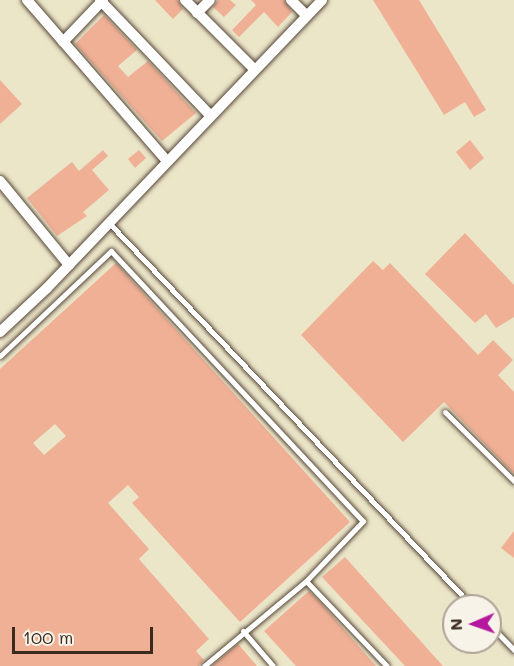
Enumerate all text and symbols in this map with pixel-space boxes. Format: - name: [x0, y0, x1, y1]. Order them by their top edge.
- north arrow: [442, 594, 502, 654]
- scale bar: [15, 615, 156, 653]
- text: N: [445, 618, 466, 631]
- text: 100 m: [23, 625, 73, 649]

